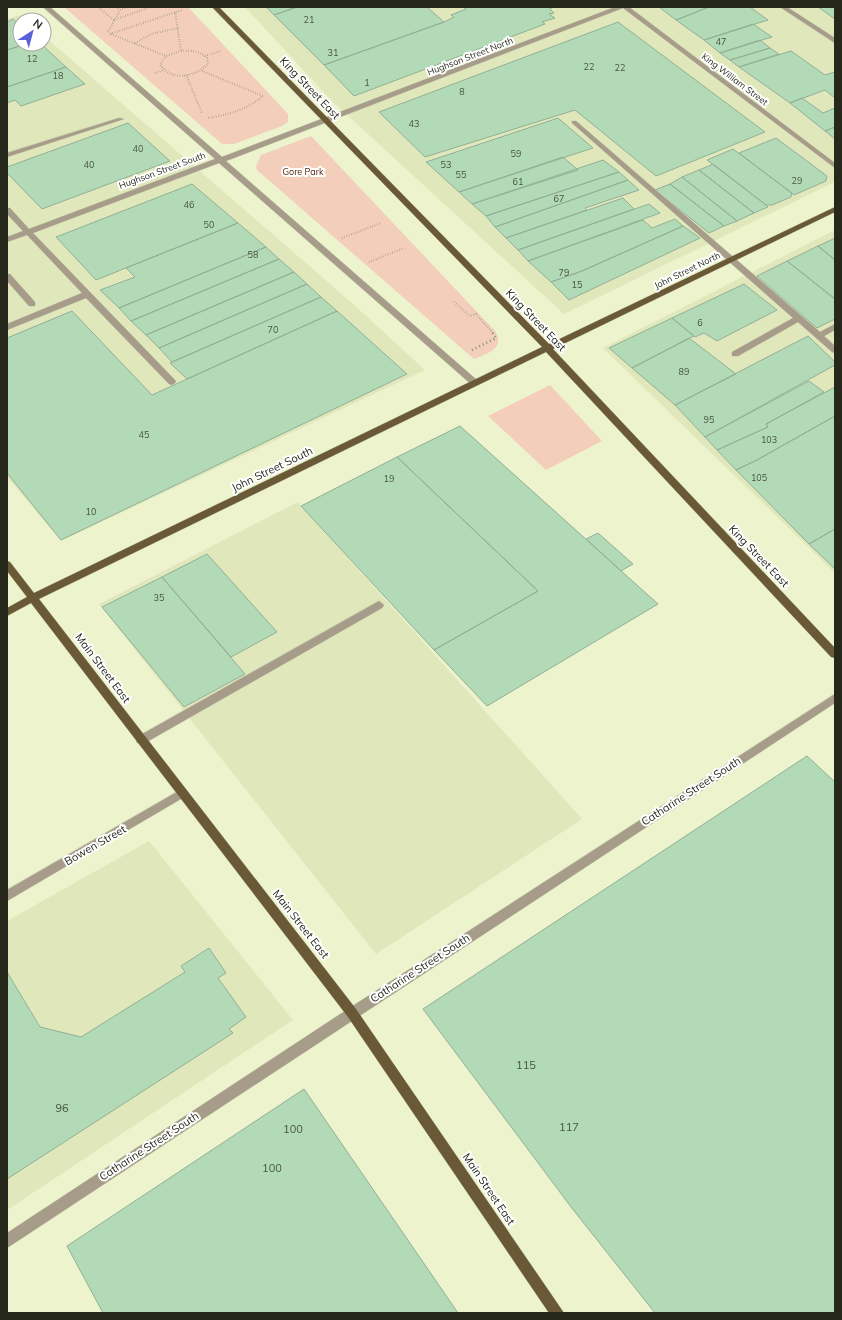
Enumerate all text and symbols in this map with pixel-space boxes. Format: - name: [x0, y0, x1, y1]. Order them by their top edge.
- north arrow: [12, 12, 52, 52]
- house number: 21: [304, 14, 314, 25]
- text: N: [30, 16, 45, 32]
- street label: Hughson Street North: [426, 35, 514, 77]
- house number: 47: [716, 36, 726, 47]
- house number: 31: [328, 47, 338, 58]
- street label: King William Street: [700, 51, 770, 107]
- house number: 12: [27, 53, 37, 64]
- street label: King Street East: [277, 54, 343, 122]
- house number: 22: [584, 61, 594, 72]
- house number: 22: [615, 62, 625, 73]
- house number: 18: [53, 70, 63, 81]
- house number: 1: [364, 77, 370, 88]
- house number: 8: [459, 86, 465, 97]
- house number: 43: [409, 118, 419, 129]
- house number: 40: [133, 143, 143, 154]
- house number: 59: [511, 148, 521, 159]
- street label: Hughson Street South: [117, 149, 207, 191]
- house number: 40: [84, 159, 94, 170]
- house number: 53: [441, 159, 451, 170]
- park label: Gore Park: [282, 166, 324, 177]
- house number: 55: [456, 169, 467, 180]
- house number: 29: [792, 175, 802, 186]
- house number: 61: [513, 176, 523, 187]
- house number: 67: [554, 193, 564, 204]
- house number: 46: [184, 199, 194, 210]
- house number: 50: [204, 219, 214, 230]
- house number: 58: [248, 249, 258, 260]
- street label: John Street North: [652, 249, 722, 291]
- house number: 79: [559, 267, 569, 278]
- house number: 15: [572, 279, 583, 290]
- street label: King Street East: [503, 286, 569, 354]
- house number: 6: [697, 317, 703, 328]
- house number: 70: [268, 324, 278, 335]
- house number: 89: [679, 366, 689, 377]
- house number: 95: [704, 414, 715, 425]
- house number: 45: [139, 429, 150, 440]
- house number: 103: [761, 434, 777, 445]
- street label: John Street South: [229, 443, 315, 495]
- house number: 105: [751, 472, 768, 483]
- house number: 19: [384, 473, 394, 484]
- house number: 10: [86, 506, 96, 517]
- street label: King Street East: [726, 522, 792, 590]
- house number: 35: [154, 592, 165, 603]
- street label: Main Street East: [72, 630, 134, 706]
- street label: Catharine Street South: [639, 754, 743, 828]
- street label: Bowen Street: [62, 822, 128, 868]
- street label: Main Street East: [270, 887, 332, 961]
- street label: Catharine Street South: [368, 931, 472, 1005]
- house number: 115: [516, 1058, 536, 1072]
- house number: 96: [55, 1101, 69, 1115]
- street label: Catharine Street South: [97, 1109, 201, 1183]
- house number: 117: [559, 1120, 579, 1134]
- house number: 100: [283, 1122, 303, 1136]
- street label: Main Street East: [460, 1150, 518, 1228]
- house number: 100: [262, 1161, 282, 1175]

